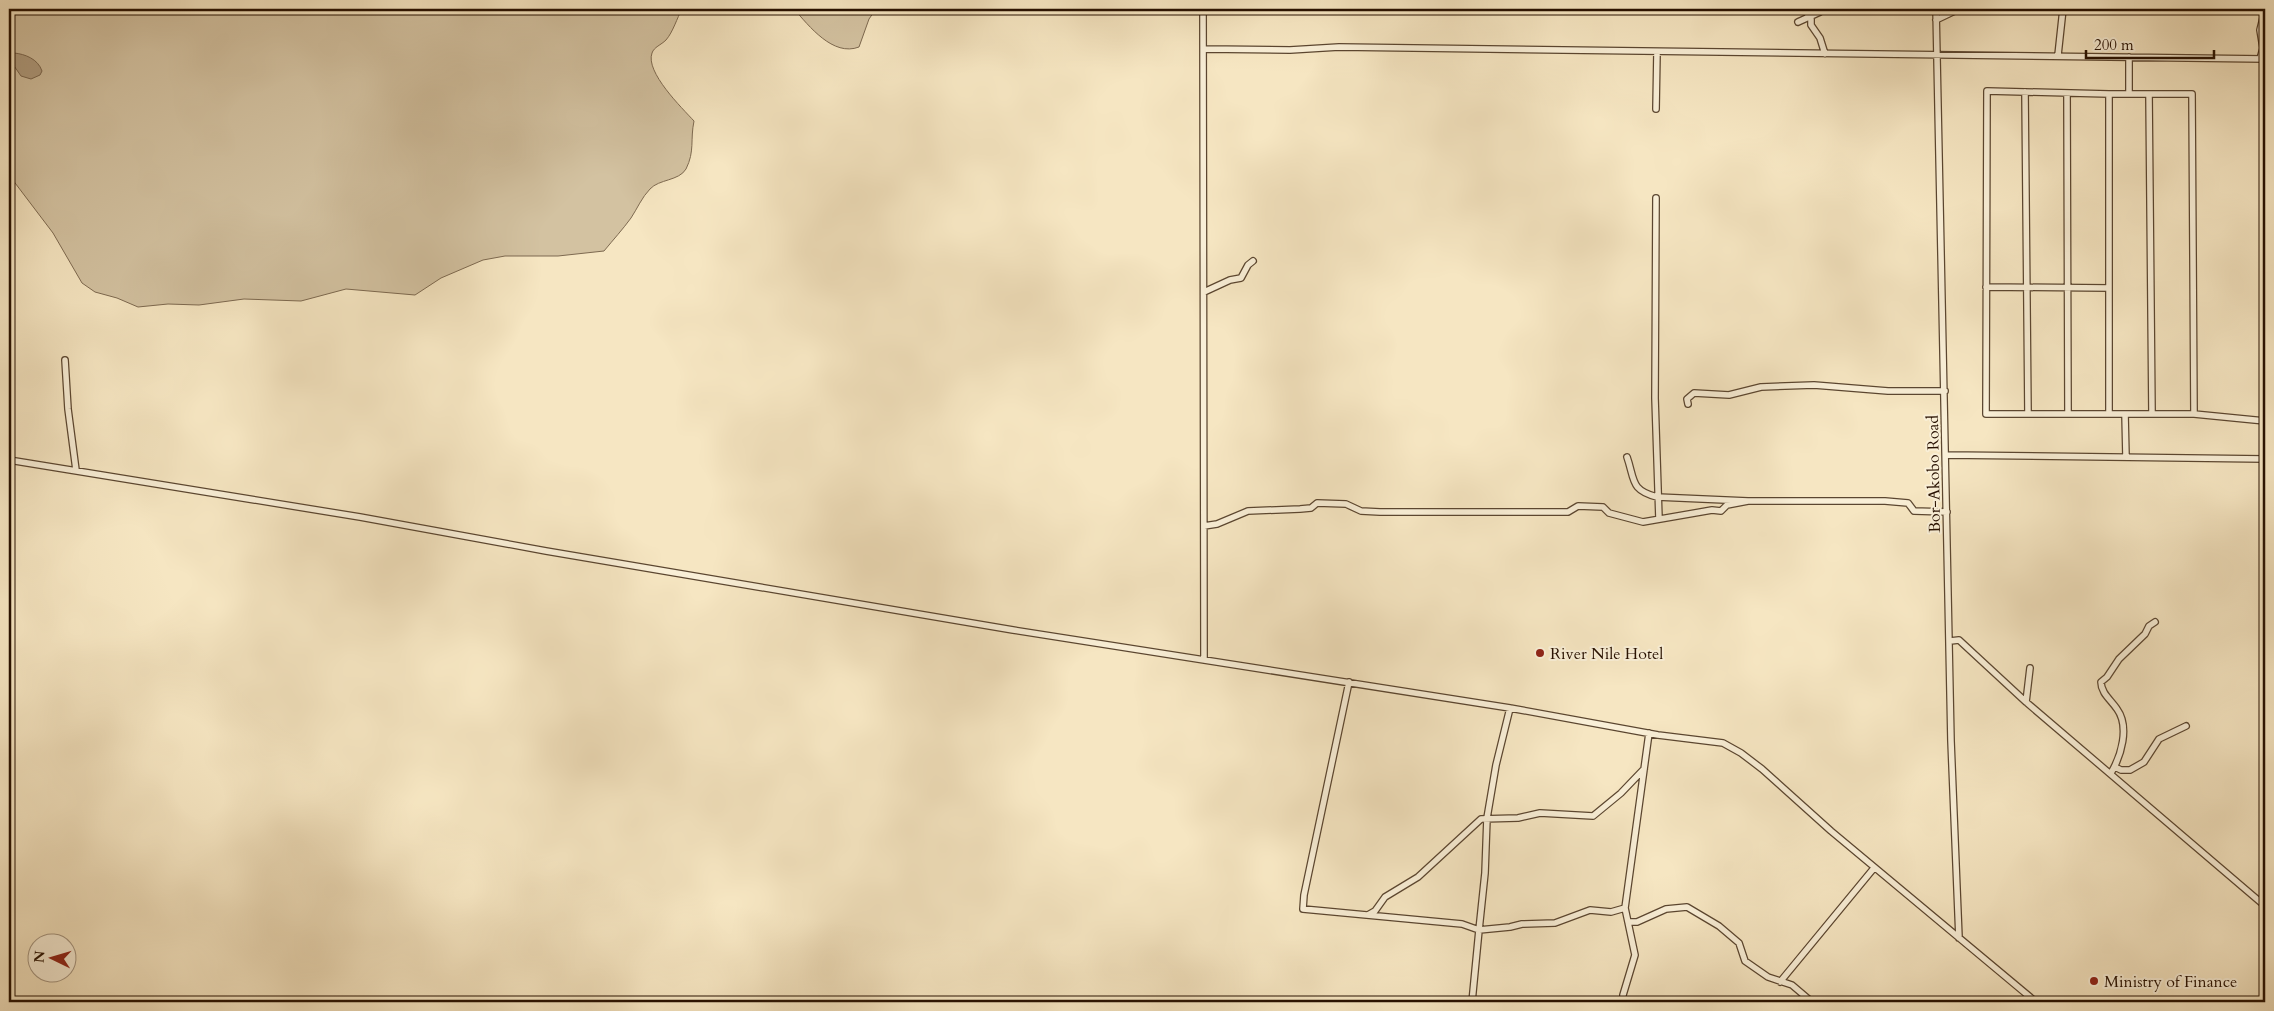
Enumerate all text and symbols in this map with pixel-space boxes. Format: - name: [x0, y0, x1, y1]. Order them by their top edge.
- scale bar: [2086, 28, 2214, 60]
- text: 200 m: [2094, 35, 2134, 55]
- street label: Bor-Akobo Road: [1922, 414, 1946, 533]
- place label: River Nile Hotel: [1550, 643, 1663, 665]
- marker: River Nile Hotel: [1534, 647, 1546, 659]
- north arrow: [28, 934, 78, 984]
- text: N: [30, 950, 50, 964]
- place label: Ministry of Finance: [2104, 971, 2237, 993]
- marker: Ministry of Finance: [2088, 975, 2100, 987]

